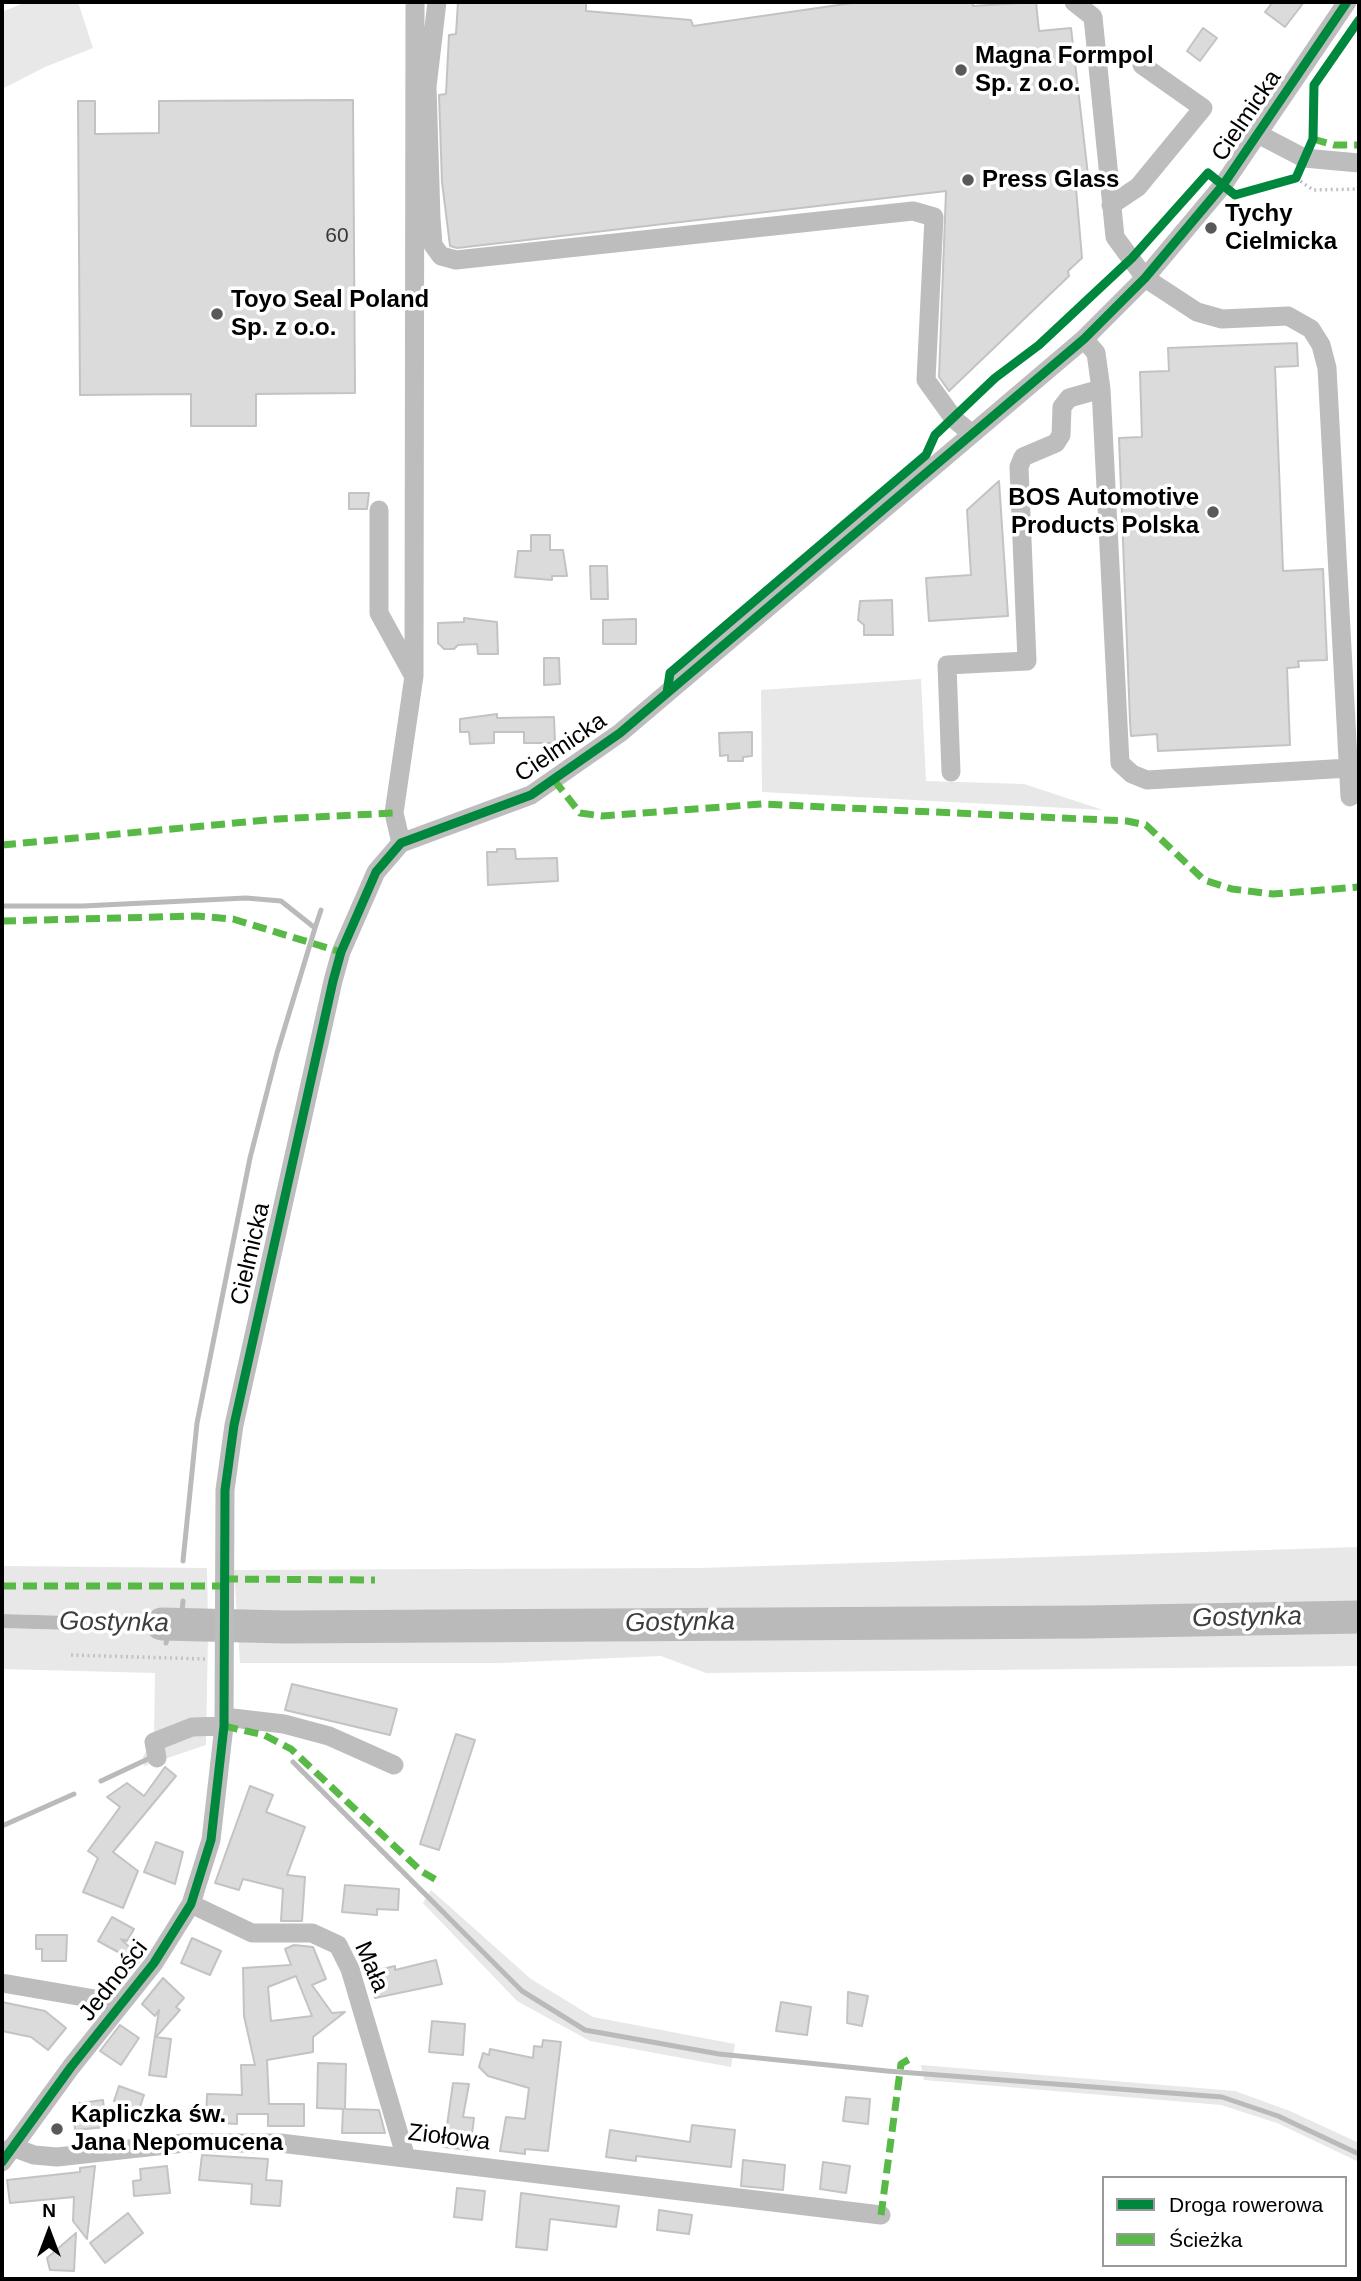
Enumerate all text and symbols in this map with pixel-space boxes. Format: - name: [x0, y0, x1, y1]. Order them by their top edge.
- place label: Magna Formpol Sp. z o.o.: [975, 42, 1154, 98]
- marker: Magna Formpol Sp. z o.o.: [953, 62, 969, 78]
- street label: Cielmicka: [1206, 65, 1288, 167]
- place label: Press Glass: [982, 166, 1119, 194]
- marker: Press Glass: [960, 172, 976, 188]
- place label: Tychy Cielmicka: [1225, 200, 1337, 256]
- marker: Tychy Cielmicka: [1203, 220, 1219, 236]
- house number: 60: [325, 223, 349, 249]
- place label: Toyo Seal Poland Sp. z o.o.: [231, 286, 429, 342]
- marker: Toyo Seal Poland Sp. z o.o.: [209, 306, 225, 322]
- place label: BOS Automotive Products Polska: [1008, 484, 1199, 540]
- marker: BOS Automotive Products Polska: [1205, 504, 1221, 520]
- street label: Cielmicka: [510, 707, 612, 789]
- street label: Cielmicka: [225, 1200, 277, 1308]
- water label: Gostynka: [1192, 1601, 1302, 1635]
- water label: Gostynka: [59, 1606, 169, 1640]
- water label: Gostynka: [625, 1606, 735, 1640]
- street label: Jedności: [73, 1935, 155, 2027]
- street label: Mała: [348, 1937, 394, 1997]
- place label: Kapliczka św. Jana Nepomucena: [71, 2101, 283, 2157]
- street label: Ziołowa: [406, 2119, 492, 2157]
- marker: Kapliczka św. Jana Nepomucena: [49, 2121, 65, 2137]
- legend: [1102, 2176, 1347, 2267]
- text: Droga rowerowa: [1169, 2193, 1323, 2216]
- north arrow: [14, 2197, 84, 2267]
- text: N: [42, 2200, 56, 2221]
- text: Ścieżka: [1169, 2228, 1243, 2251]

